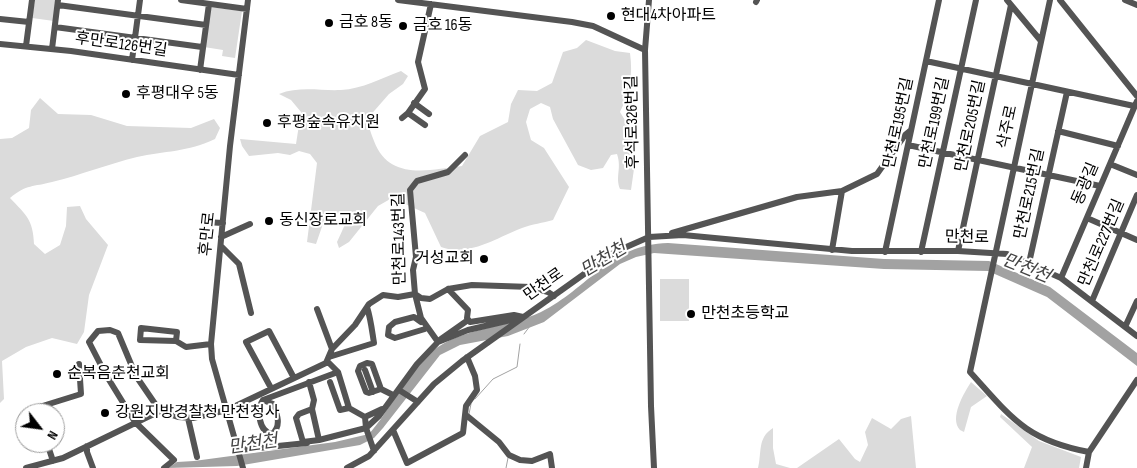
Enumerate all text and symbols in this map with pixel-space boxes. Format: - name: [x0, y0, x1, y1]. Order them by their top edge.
- place label: 현대4차아파트: [621, 6, 716, 26]
- marker: 현대4차아파트: [605, 10, 617, 22]
- place label: 금호 8동: [339, 13, 393, 33]
- place label: 금호 16동: [413, 16, 472, 36]
- marker: 금호 8동: [323, 17, 335, 29]
- marker: 금호 16동: [397, 20, 409, 32]
- street label: 후만로126번길: [74, 29, 168, 61]
- street label: 후석로326번길: [623, 75, 643, 169]
- street label: 만천로199번길: [916, 75, 954, 171]
- street label: 만천로195번길: [880, 76, 918, 170]
- street label: 만천로205번길: [952, 78, 990, 174]
- place label: 후평대우 5동: [136, 84, 219, 104]
- marker: 후평대우 5동: [120, 88, 132, 100]
- street label: 삭주로: [994, 103, 1022, 151]
- place label: 후평숲속유치원: [277, 113, 380, 133]
- marker: 후평숲속유치원: [261, 117, 273, 129]
- street label: 만천로215번길: [1011, 147, 1049, 241]
- street label: 동광길: [1069, 160, 1103, 208]
- street label: 만천로143번길: [390, 193, 410, 285]
- street label: 만천로227번길: [1075, 196, 1129, 290]
- street label: 후만로: [196, 211, 220, 257]
- place label: 동신장로교회: [279, 211, 367, 231]
- marker: 동신장로교회: [263, 215, 275, 227]
- street label: 만천로: [945, 228, 989, 248]
- water label: 만천천: [577, 238, 631, 282]
- place label: 거성교회: [415, 249, 474, 269]
- water label: 만천천: [999, 250, 1053, 288]
- marker: 거성교회: [478, 253, 490, 265]
- street label: 만천로: [520, 264, 568, 306]
- place label: 만천초등학교: [701, 304, 789, 324]
- marker: 만천초등학교: [685, 308, 697, 320]
- place label: 순복음춘천교회: [67, 364, 170, 384]
- marker: 순복음춘천교회: [51, 368, 63, 380]
- north arrow: [15, 403, 65, 453]
- place label: 강원지방경찰청 만천청사: [115, 403, 279, 423]
- marker: 강원지방경찰청 만천청사: [99, 407, 111, 419]
- text: N: [43, 428, 62, 443]
- water label: 만천천: [227, 431, 279, 459]

